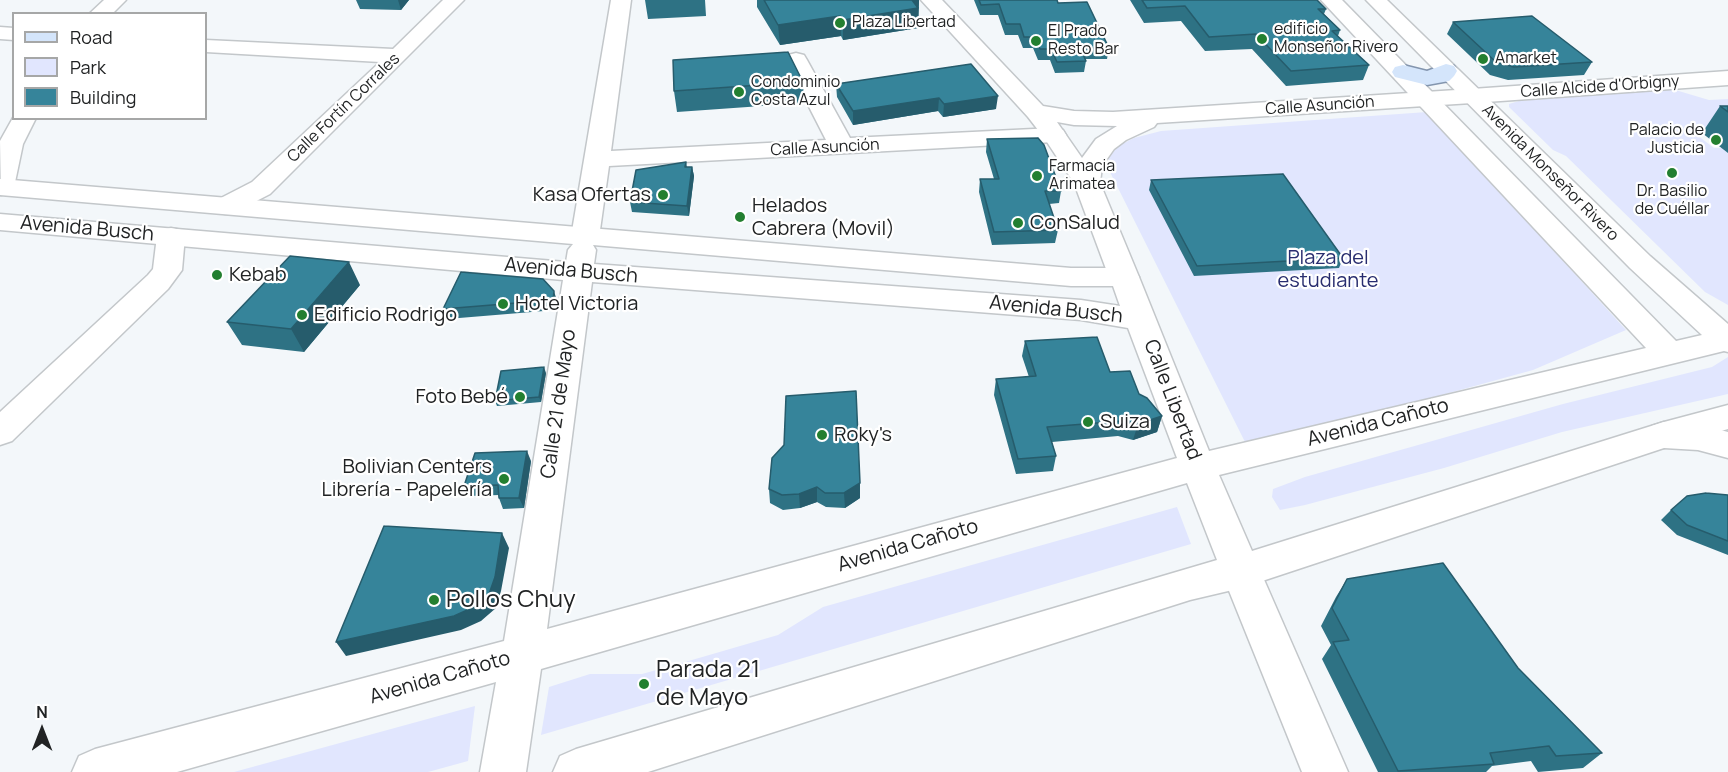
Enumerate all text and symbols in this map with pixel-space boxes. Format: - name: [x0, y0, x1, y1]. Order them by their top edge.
- legend: [12, 12, 207, 120]
- place label: Plaza Libertad: [852, 13, 956, 33]
- marker: Plaza Libertad: [833, 16, 847, 30]
- place label: edificio Monseñor Rivero: [1274, 20, 1398, 58]
- place label: El Prado Resto Bar: [1048, 22, 1119, 60]
- text: Road: [70, 25, 113, 49]
- marker: edificio Monseñor Rivero: [1255, 32, 1269, 46]
- marker: El Prado Resto Bar: [1029, 34, 1043, 48]
- street label: Calle Fortín Corrales: [284, 49, 404, 167]
- place label: Amarket: [1495, 49, 1557, 69]
- marker: Amarket: [1476, 52, 1490, 66]
- text: Park: [70, 55, 106, 79]
- street label: Calle Alcide d'Orbigny: [1520, 72, 1680, 102]
- place label: Condominio Costa Azul: [751, 73, 840, 111]
- text: Building: [70, 85, 136, 109]
- marker: Condominio Costa Azul: [732, 85, 746, 99]
- street label: Calle Asunción: [1265, 93, 1375, 119]
- street label: Avenida Monseñor Rivero: [1478, 101, 1622, 245]
- place label: Palacio de Justicia: [1629, 121, 1704, 159]
- marker: Palacio de Justicia: [1709, 133, 1723, 147]
- street label: Calle Asunción: [770, 136, 880, 160]
- place label: Farmacia Arimatea: [1049, 157, 1115, 195]
- marker: Dr. Basilio de Cuéllar: [1665, 166, 1679, 180]
- marker: Farmacia Arimatea: [1030, 169, 1044, 183]
- place label: Dr. Basilio de Cuéllar: [1635, 182, 1709, 220]
- place label: Kasa Ofertas: [533, 183, 651, 207]
- marker: Kasa Ofertas: [656, 188, 670, 202]
- place label: Helados Cabrera (Movil): [752, 194, 895, 241]
- marker: Helados Cabrera (Movil): [733, 210, 747, 224]
- street label: Avenida Busch: [19, 211, 155, 247]
- place label: ConSalud: [1030, 211, 1120, 235]
- marker: ConSalud: [1011, 216, 1025, 230]
- park label: Plaza del estudiante: [1278, 246, 1378, 293]
- street label: Avenida Busch: [503, 253, 639, 289]
- place label: Kebab: [229, 263, 287, 287]
- marker: Kebab: [210, 268, 224, 282]
- street label: Avenida Busch: [988, 291, 1124, 329]
- place label: Hotel Victoria: [515, 292, 638, 316]
- marker: Hotel Victoria: [496, 297, 510, 311]
- place label: Edificio Rodrigo: [314, 303, 457, 327]
- marker: Edificio Rodrigo: [295, 308, 309, 322]
- street label: Calle 21 de Mayo: [537, 328, 581, 480]
- street label: Calle Libertad: [1138, 336, 1206, 464]
- place label: Foto Bebé: [415, 385, 508, 409]
- marker: Foto Bebé: [513, 390, 527, 404]
- street label: Avenida Cañoto: [1305, 394, 1451, 452]
- place label: Suiza: [1100, 410, 1150, 434]
- marker: Suiza: [1081, 415, 1095, 429]
- place label: Roky's: [834, 423, 892, 447]
- marker: Roky's: [815, 428, 829, 442]
- place label: Bolivian Centers Librería - Papelería: [322, 455, 492, 502]
- marker: Bolivian Centers Librería - Papelería: [497, 472, 511, 486]
- street label: Avenida Cañoto: [835, 514, 981, 578]
- place label: Pollos Chuy: [446, 586, 576, 614]
- marker: Pollos Chuy: [427, 593, 441, 607]
- street label: Avenida Cañoto: [367, 646, 513, 710]
- place label: Parada 21 de Mayo: [656, 656, 760, 712]
- marker: Parada 21 de Mayo: [637, 677, 651, 691]
- north arrow: [12, 700, 72, 760]
- text: N: [36, 701, 48, 723]

